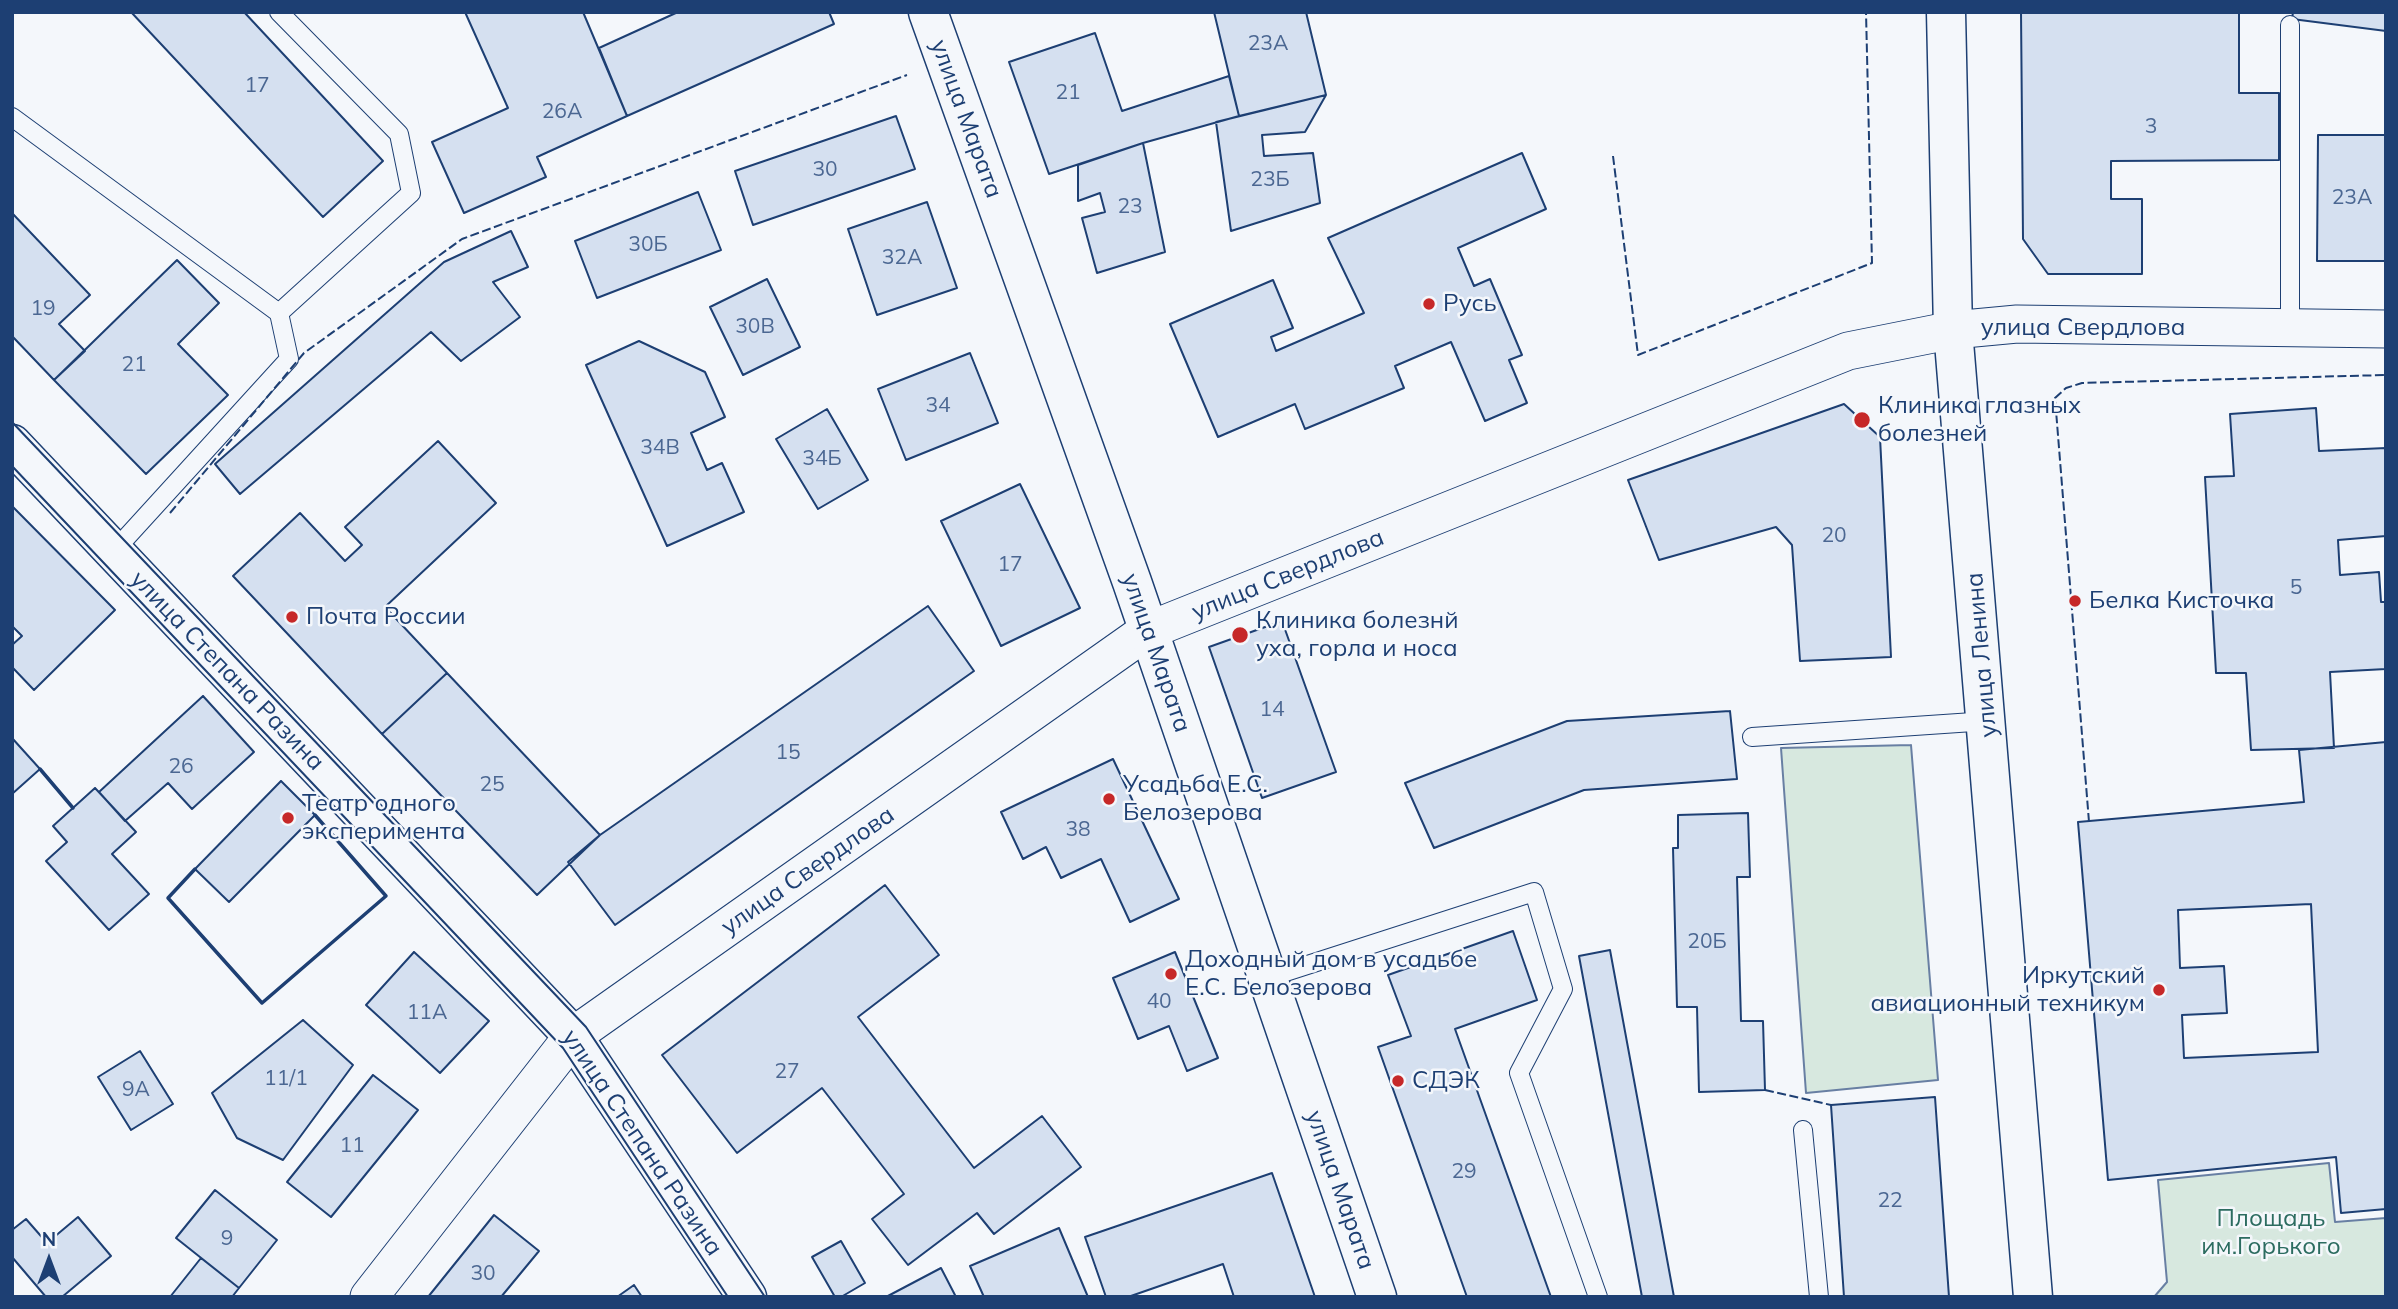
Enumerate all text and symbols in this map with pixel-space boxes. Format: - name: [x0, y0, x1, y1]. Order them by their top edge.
- house number: 23А: [1248, 31, 1288, 57]
- street label: улица Марата: [924, 36, 1008, 202]
- house number: 17: [244, 73, 270, 99]
- house number: 21: [1055, 80, 1081, 106]
- house number: 26А: [542, 99, 582, 125]
- house number: 3: [2145, 114, 2157, 140]
- house number: 30: [812, 157, 838, 183]
- house number: 23Б: [1250, 167, 1290, 193]
- house number: 23А: [2332, 185, 2372, 211]
- house number: 23: [1117, 194, 1143, 220]
- house number: 30Б: [628, 232, 668, 258]
- house number: 32А: [882, 245, 922, 271]
- place label: Русь: [1443, 290, 1497, 318]
- house number: 19: [30, 296, 56, 322]
- marker: Русь: [1421, 296, 1437, 312]
- house number: 30В: [735, 314, 775, 340]
- street label: улица Свердлова: [1981, 314, 2185, 342]
- house number: 21: [121, 352, 147, 378]
- place label: Клиника глазных болезней: [1878, 392, 2081, 448]
- house number: 34: [925, 393, 951, 419]
- marker: Клиника глазных болезней: [1852, 410, 1872, 430]
- house number: 34В: [640, 435, 680, 461]
- house number: 34Б: [802, 446, 842, 472]
- street label: улица Свердлова: [1188, 523, 1388, 627]
- house number: 20: [1821, 523, 1847, 549]
- house number: 17: [997, 552, 1023, 578]
- street label: улица Степана Разина: [124, 565, 330, 777]
- street label: улица Марата: [1115, 570, 1197, 736]
- street label: улица Ленина: [1960, 571, 2004, 739]
- house number: 5: [2290, 575, 2302, 601]
- place label: Белка Кисточка: [2089, 587, 2275, 615]
- marker: Белка Кисточка: [2067, 593, 2083, 609]
- place label: Почта России: [306, 603, 466, 631]
- place label: Клиника болезнй уха, горла и носа: [1256, 607, 1458, 663]
- marker: Почта России: [284, 609, 300, 625]
- marker: Клиника болезнй уха, горла и носа: [1230, 625, 1250, 645]
- house number: 14: [1259, 697, 1285, 723]
- house number: 15: [775, 740, 801, 766]
- house number: 26: [168, 754, 194, 780]
- place label: Усадьба Е.С. Белозерова: [1123, 771, 1268, 827]
- house number: 25: [479, 772, 505, 798]
- place label: Театр одного эксперимента: [302, 790, 465, 846]
- marker: Усадьба Е.С. Белозерова: [1101, 791, 1117, 807]
- street label: улица Свердлова: [716, 801, 900, 941]
- marker: Театр одного эксперимента: [280, 810, 296, 826]
- house number: 38: [1065, 817, 1091, 843]
- house number: 20Б: [1687, 929, 1727, 955]
- place label: Доходный дом в усадьбе Е.С. Белозерова: [1185, 946, 1477, 1002]
- place label: Иркутский авиационный техникум: [1870, 962, 2145, 1018]
- marker: Доходный дом в усадьбе Е.С. Белозерова: [1163, 966, 1179, 982]
- marker: Иркутский авиационный техникум: [2151, 982, 2167, 998]
- house number: 40: [1146, 989, 1172, 1015]
- house number: 11А: [407, 1000, 447, 1026]
- street label: улица Степана Разина: [556, 1025, 728, 1261]
- house number: 27: [774, 1059, 800, 1085]
- house number: 11/1: [264, 1066, 308, 1092]
- place label: СДЭК: [1412, 1067, 1480, 1095]
- marker: СДЭК: [1390, 1073, 1406, 1089]
- house number: 9А: [122, 1077, 150, 1103]
- street label: улица Марата: [1299, 1107, 1381, 1273]
- house number: 11: [339, 1133, 365, 1159]
- house number: 29: [1451, 1159, 1477, 1185]
- house number: 22: [1877, 1188, 1903, 1214]
- park label: Площадь им.Горького: [2201, 1205, 2341, 1261]
- north arrow: [14, 1225, 84, 1295]
- house number: 9: [221, 1226, 233, 1252]
- text: N: [42, 1227, 56, 1251]
- house number: 30: [470, 1261, 496, 1287]

